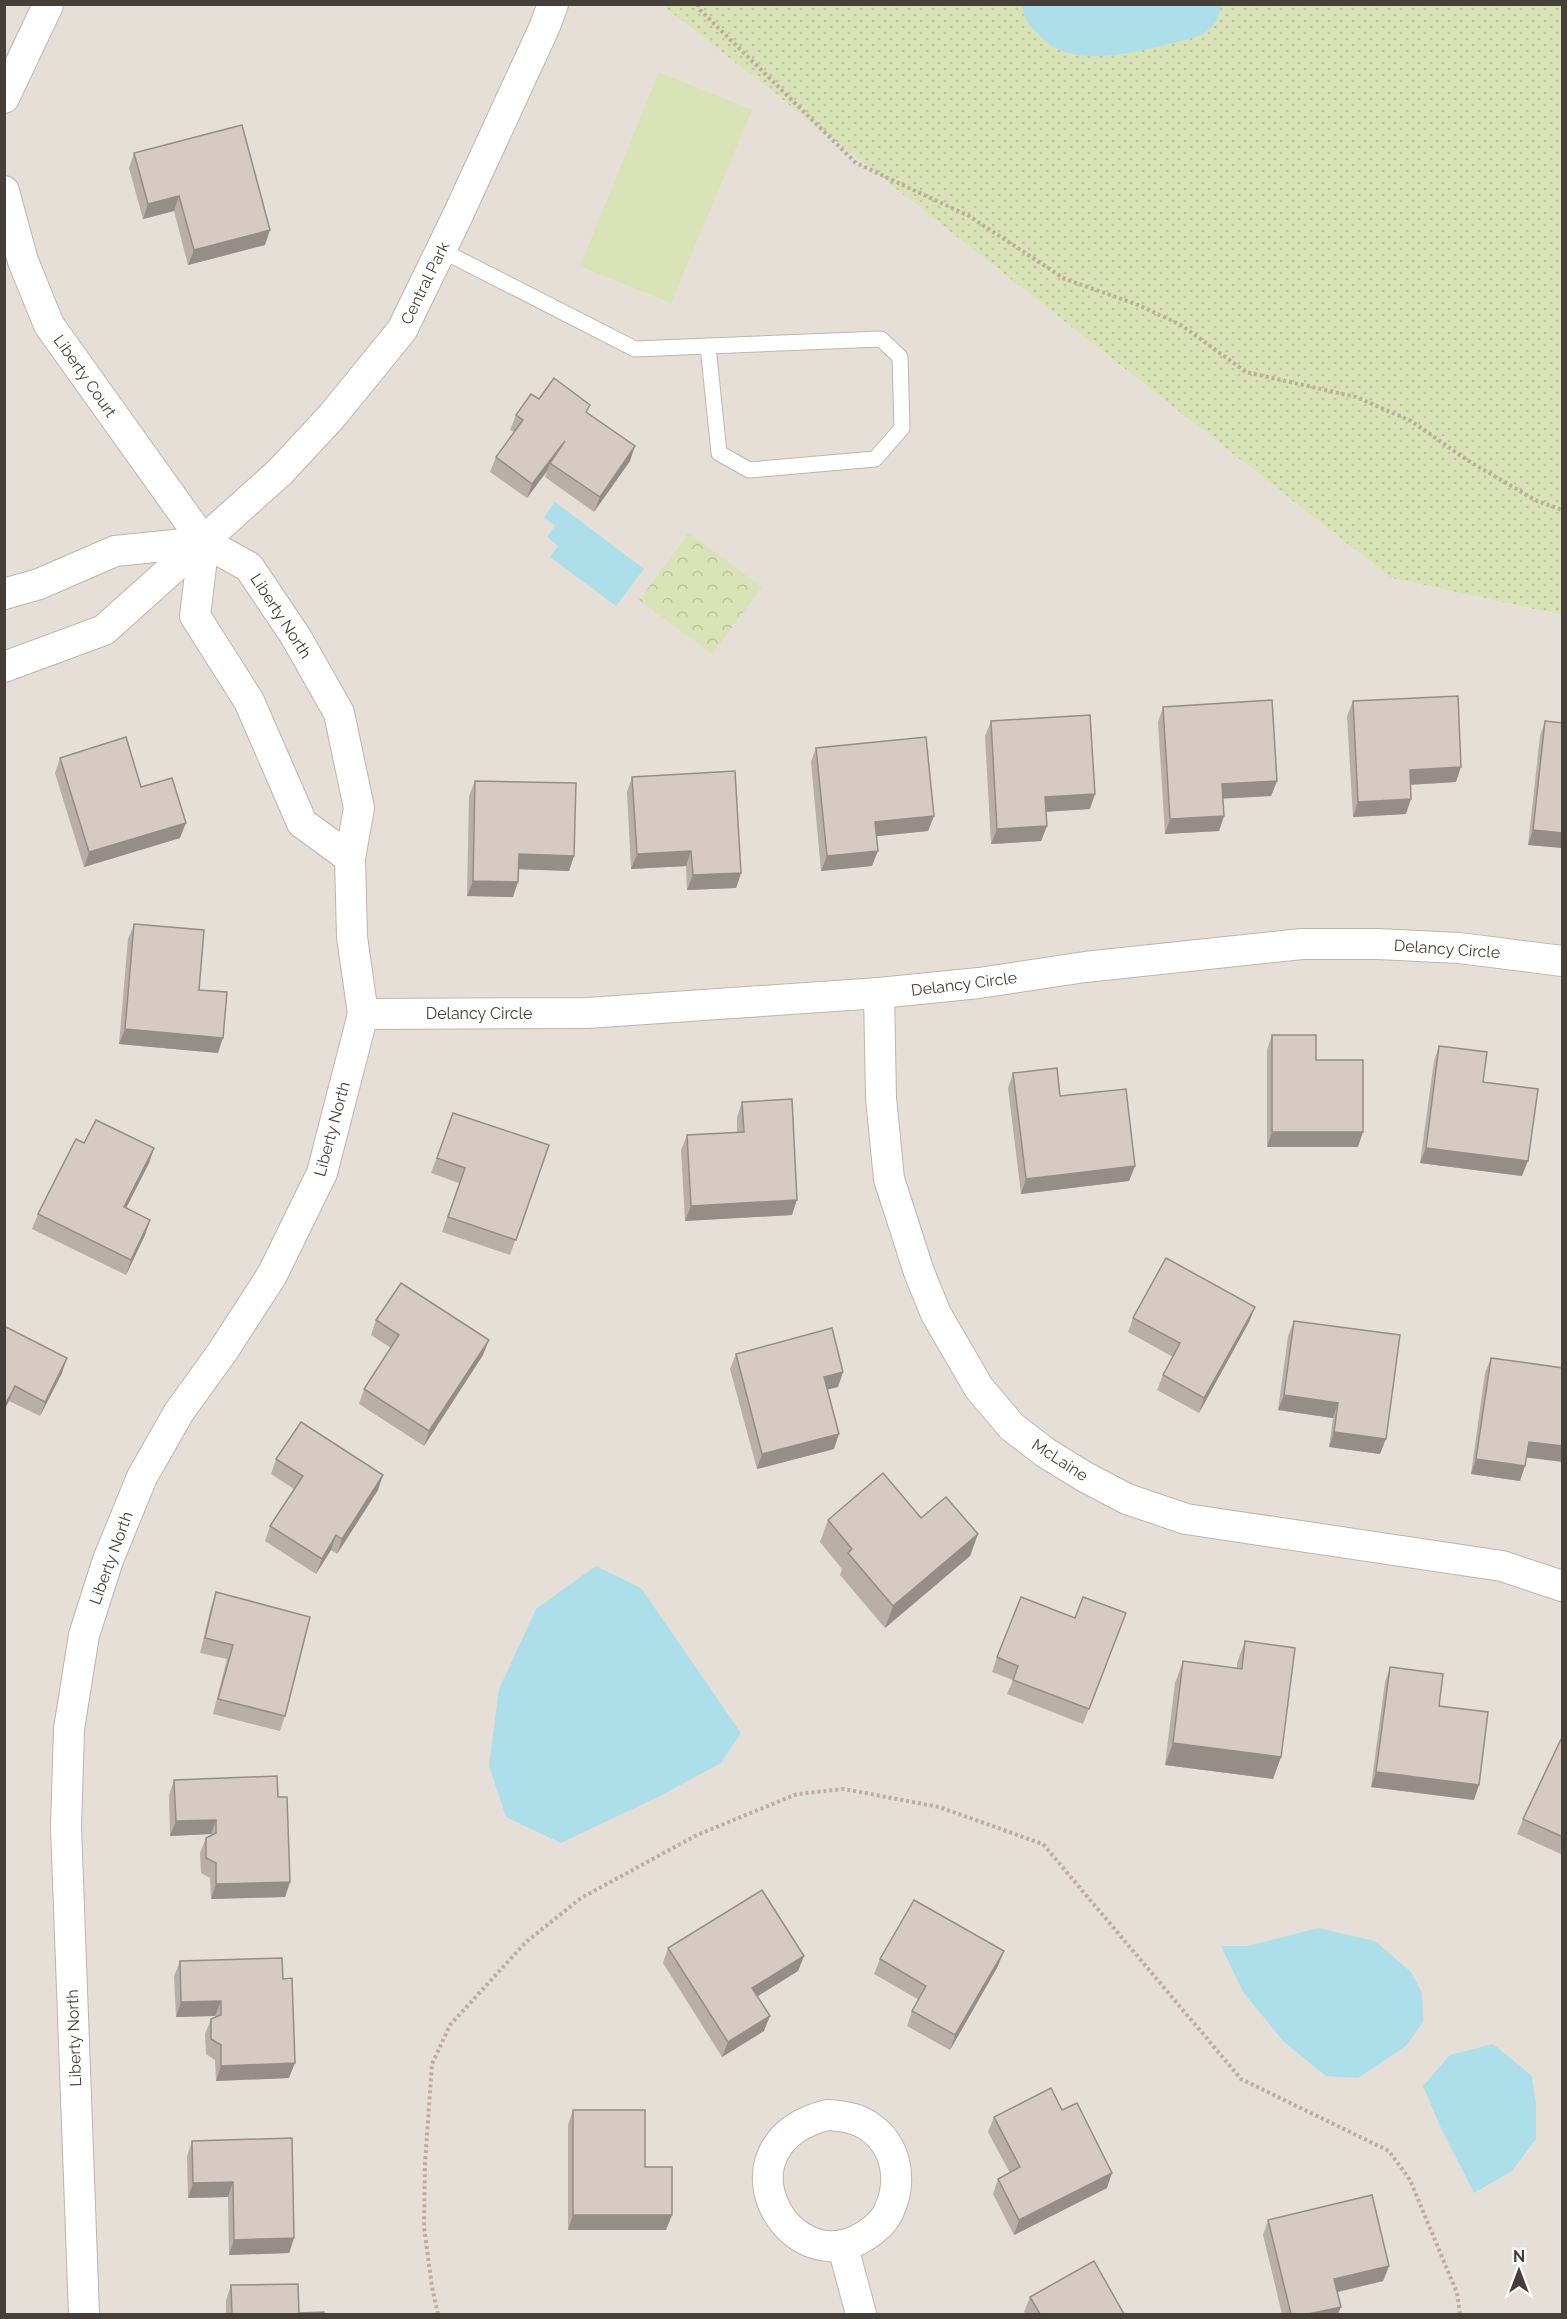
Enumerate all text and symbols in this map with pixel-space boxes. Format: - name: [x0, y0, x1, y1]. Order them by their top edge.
- street label: Central Park: [397, 238, 453, 328]
- street label: Liberty Court: [50, 331, 121, 421]
- street label: Liberty North: [247, 570, 315, 662]
- street label: Delancy Circle: [1393, 936, 1501, 962]
- street label: Delancy Circle: [910, 968, 1018, 1000]
- street label: Delancy Circle: [426, 1004, 532, 1023]
- street label: Liberty North: [310, 1079, 354, 1179]
- street label: McLaine: [1028, 1435, 1092, 1485]
- street label: Liberty North: [85, 1509, 137, 1607]
- street label: Liberty North: [63, 1989, 85, 2087]
- north arrow: [1489, 2241, 1549, 2301]
- text: N: [1513, 2247, 1525, 2266]

